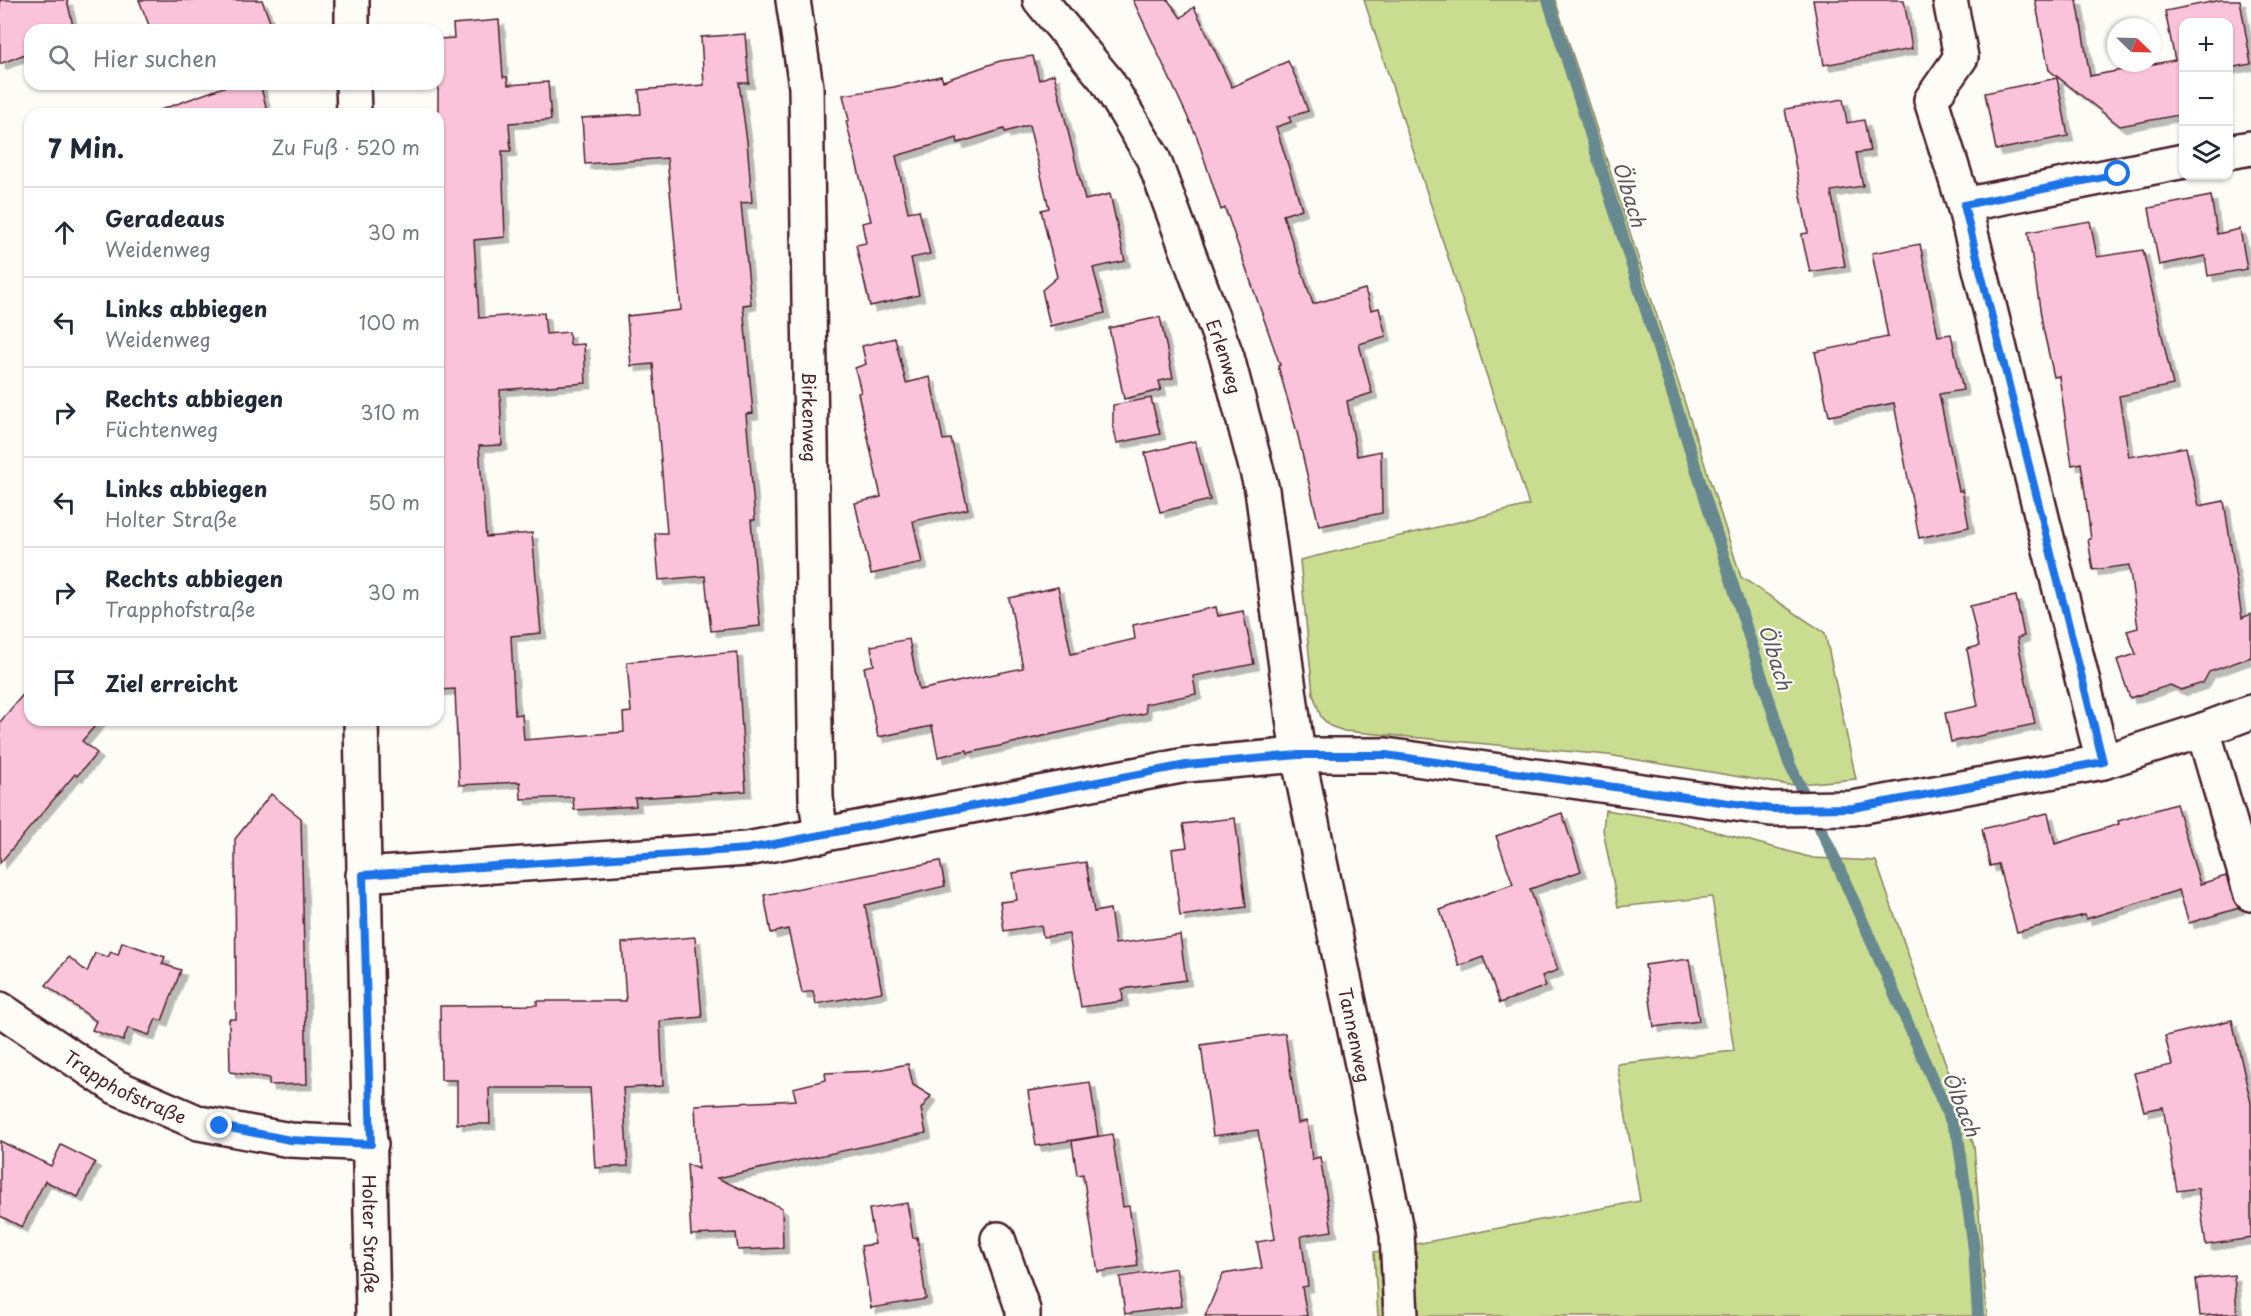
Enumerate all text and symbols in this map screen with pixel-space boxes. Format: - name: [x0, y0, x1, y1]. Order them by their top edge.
- north arrow: [2107, 18, 2161, 72]
- map controls: [2179, 18, 2233, 180]
- button: +: [2179, 18, 2233, 72]
- search box: [24, 24, 444, 90]
- icon: search: [45, 41, 78, 74]
- text: Hier suchen: [93, 41, 217, 74]
- button: −: [2179, 72, 2233, 126]
- button: layers: [2179, 126, 2233, 180]
- text: 7 Min.: [48, 128, 124, 167]
- text: Zu Fuß · 520 m: [271, 132, 420, 162]
- water label: Ölbach: [1606, 157, 1654, 231]
- route start: [2104, 160, 2130, 186]
- text: Geradeaus: [105, 201, 225, 234]
- icon: ahead: [48, 216, 81, 249]
- text: 30 m: [367, 217, 420, 247]
- text: Weidenweg: [105, 234, 211, 264]
- text: Links abbiegen: [105, 291, 267, 324]
- icon: left: [48, 306, 81, 339]
- text: 100 m: [359, 307, 420, 337]
- street label: Erlenweg: [1200, 315, 1250, 397]
- text: Weidenweg: [105, 324, 211, 354]
- street label: Birkenweg: [797, 371, 825, 463]
- text: Rechts abbiegen: [105, 381, 283, 414]
- icon: right: [48, 396, 81, 429]
- text: 310 m: [360, 397, 420, 427]
- text: Füchtenweg: [105, 414, 219, 444]
- text: Links abbiegen: [105, 471, 267, 504]
- icon: left: [48, 486, 81, 519]
- text: 50 m: [368, 487, 420, 517]
- text: Holter Straße: [105, 504, 237, 534]
- text: Rechts abbiegen: [105, 561, 283, 594]
- icon: right: [48, 576, 81, 609]
- text: 30 m: [367, 577, 420, 607]
- text: Trapphofstraße: [105, 594, 255, 624]
- water label: Ölbach: [1752, 620, 1800, 694]
- icon: arrive: [48, 666, 81, 699]
- text: Ziel erreicht: [105, 666, 238, 699]
- street label: Tannenweg: [1333, 985, 1379, 1085]
- street label: Trapphofstraße: [59, 1043, 191, 1130]
- water label: Ölbach: [1935, 1067, 1989, 1141]
- route end: [206, 1112, 232, 1138]
- street label: Holter Straße: [357, 1174, 386, 1294]

